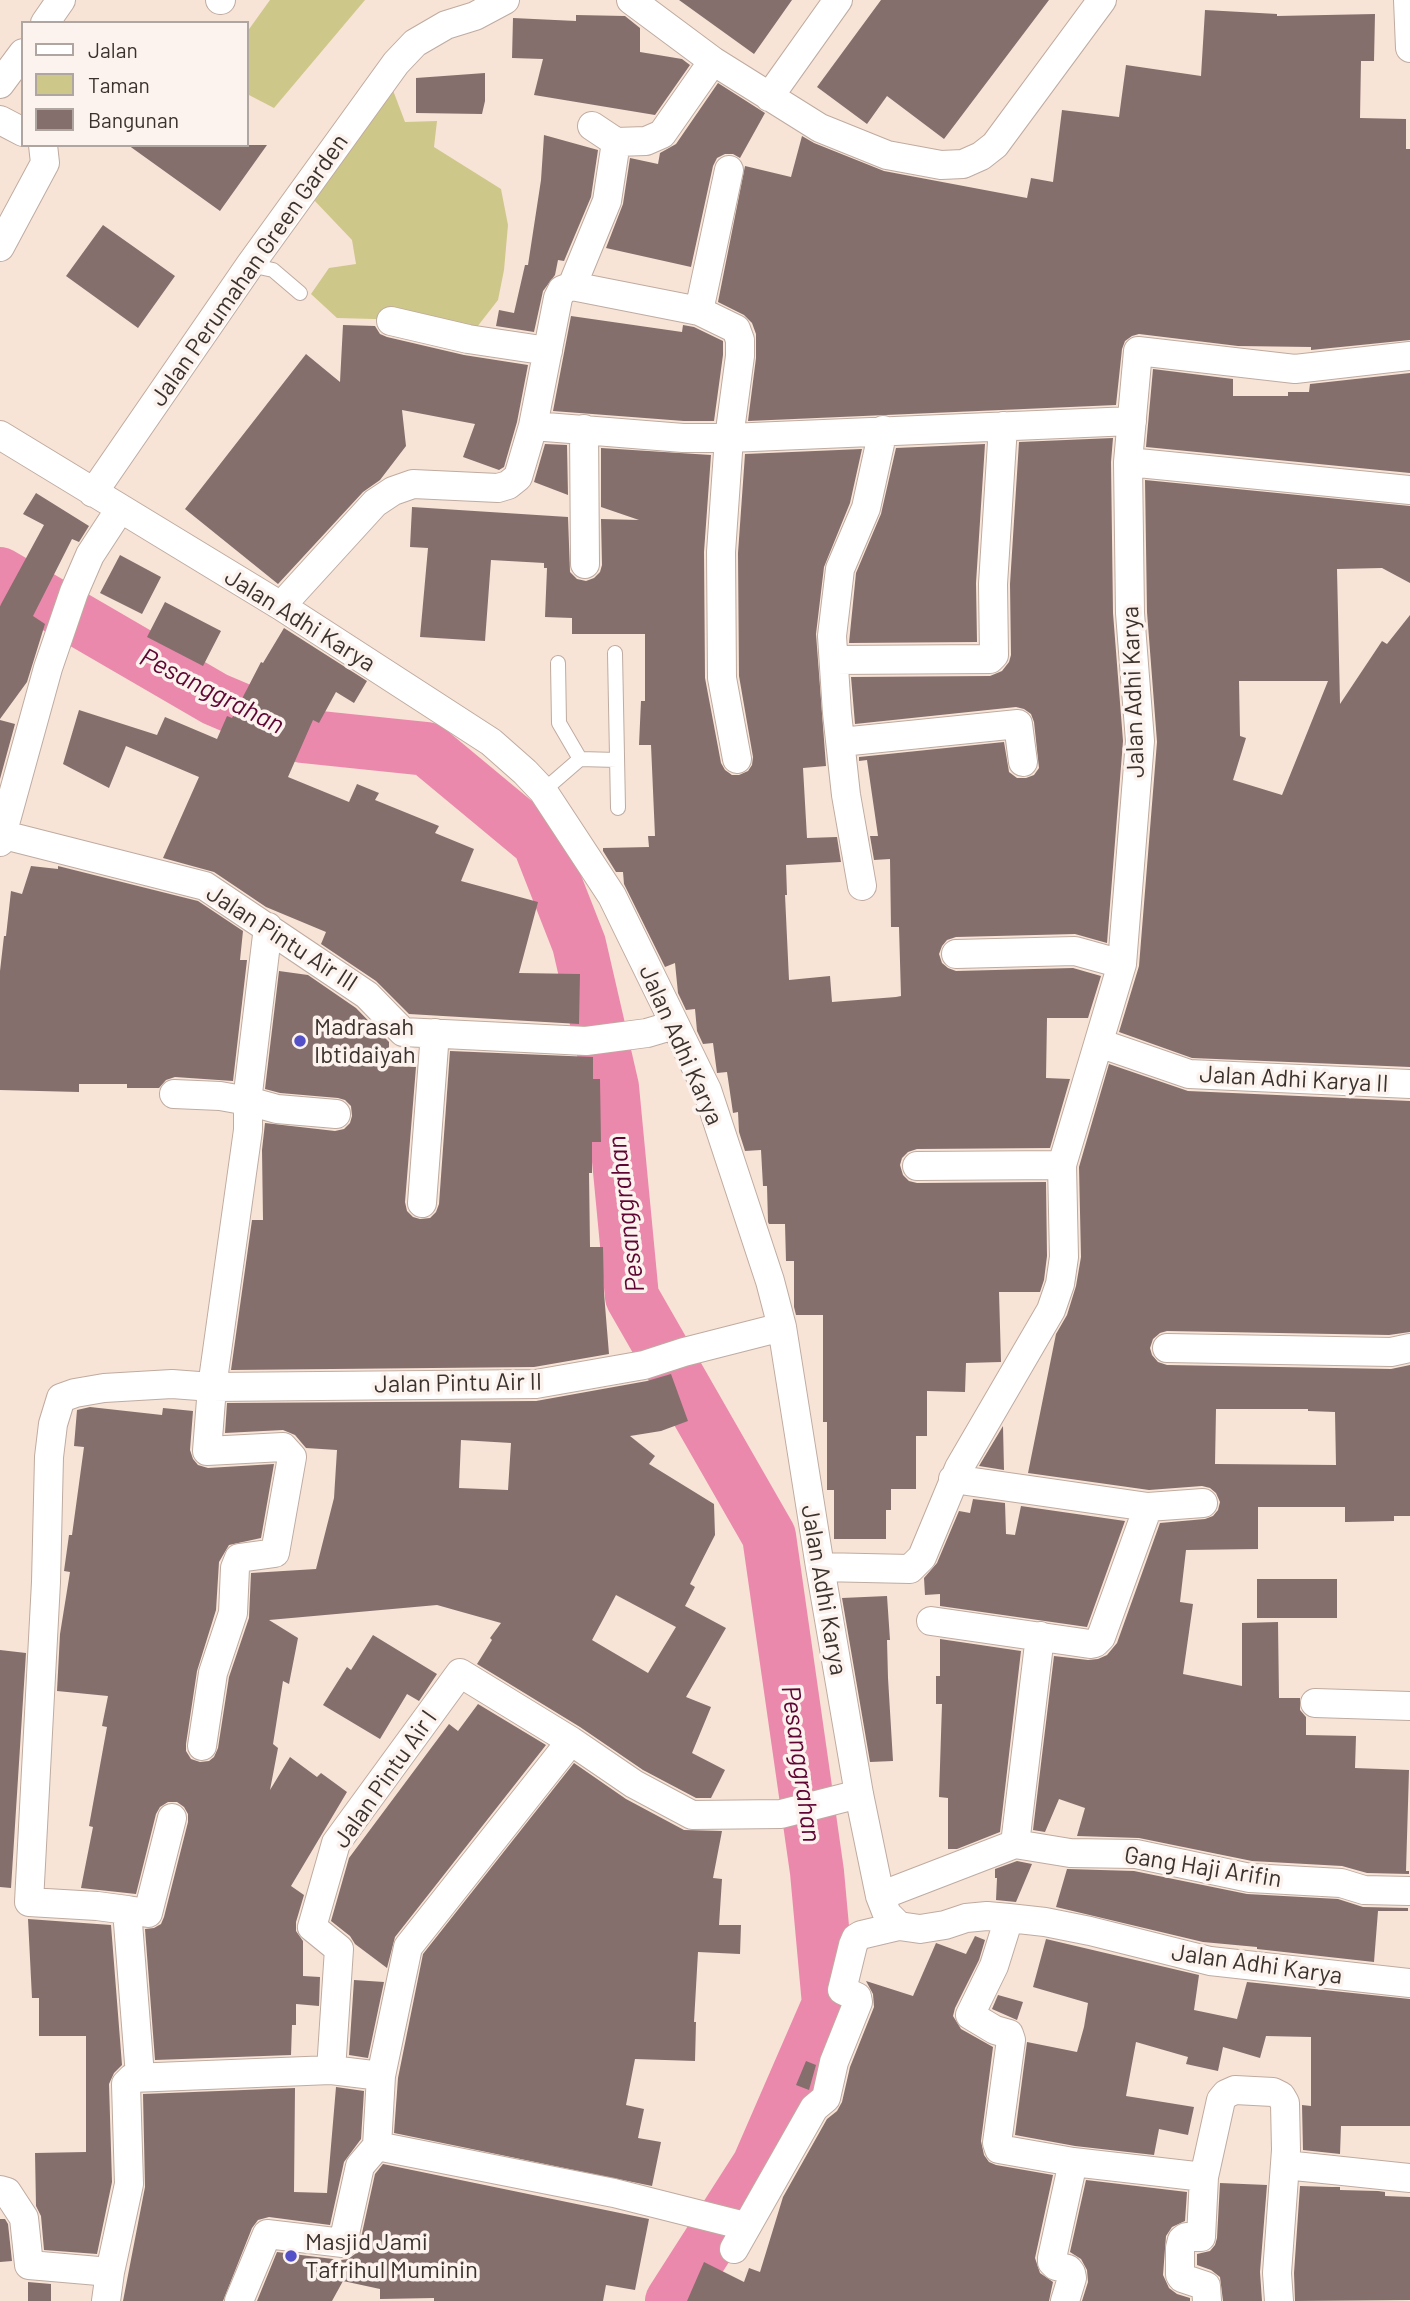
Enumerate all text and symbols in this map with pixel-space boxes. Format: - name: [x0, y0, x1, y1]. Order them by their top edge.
- legend: [21, 21, 248, 147]
- text: Jalan: [88, 37, 138, 62]
- text: Taman: [88, 72, 150, 97]
- text: Bangunan: [88, 107, 179, 132]
- street label: Jalan Perumahan Green Garden: [144, 128, 354, 412]
- street label: Jalan Adhi Karya: [219, 562, 381, 678]
- street label: Jalan Adhi Karya: [1116, 605, 1150, 779]
- water label: Pesanggrahan: [135, 641, 289, 741]
- street label: Jalan Pintu Air III: [201, 878, 363, 998]
- street label: Jalan Adhi Karya: [633, 960, 729, 1130]
- place label: Madrasah Ibtidaiyah: [314, 1013, 416, 1069]
- marker: Madrasah Ibtidaiyah: [292, 1033, 308, 1049]
- street label: Jalan Adhi Karya II: [1199, 1060, 1389, 1098]
- water label: Pesanggrahan: [601, 1134, 651, 1294]
- street label: Jalan Pintu Air II: [374, 1367, 542, 1399]
- street label: Jalan Adhi Karya: [795, 1503, 853, 1677]
- water label: Pesanggrahan: [775, 1684, 827, 1844]
- street label: Jalan Pintu Air I: [327, 1704, 443, 1854]
- street label: Gang Haji Arifin: [1122, 1840, 1284, 1894]
- street label: Jalan Adhi Karya: [1170, 1938, 1344, 1990]
- place label: Masjid Jami Tafrihul Muminin: [305, 2228, 478, 2284]
- marker: Masjid Jami Tafrihul Muminin: [283, 2248, 299, 2264]

